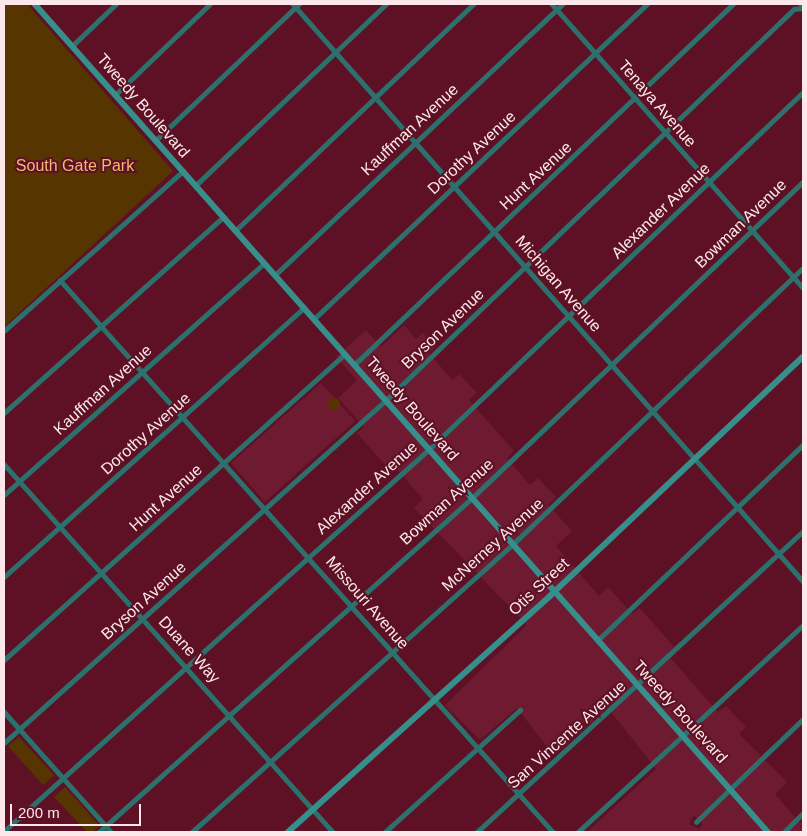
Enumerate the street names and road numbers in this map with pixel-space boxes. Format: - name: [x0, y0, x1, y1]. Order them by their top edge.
- street label: Tweedy Boulevard: [93, 50, 193, 162]
- street label: Tenaya Avenue: [614, 56, 700, 152]
- street label: Kauffman Avenue: [357, 80, 463, 180]
- street label: Dorothy Avenue: [424, 107, 520, 199]
- street label: Hunt Avenue: [496, 138, 576, 214]
- street label: Alexander Avenue: [607, 159, 715, 263]
- street label: Bowman Avenue: [691, 175, 791, 273]
- street label: Michigan Avenue: [511, 231, 605, 337]
- street label: Bryson Avenue: [397, 285, 489, 373]
- street label: Kauffman Avenue: [50, 341, 156, 439]
- street label: Tweedy Boulevard: [362, 353, 462, 465]
- street label: Dorothy Avenue: [97, 389, 195, 479]
- street label: Alexander Avenue: [312, 437, 422, 539]
- street label: Bowman Avenue: [396, 454, 498, 550]
- street label: Hunt Avenue: [125, 460, 207, 536]
- street label: McNerney Avenue: [438, 494, 548, 596]
- street label: Missouri Avenue: [321, 552, 413, 654]
- street label: Otis Street: [505, 554, 573, 620]
- street label: Bryson Avenue: [97, 558, 191, 644]
- street label: Duane Way: [154, 613, 224, 687]
- street label: Tweedy Boulevard: [629, 657, 731, 767]
- street label: San Vincente Avenue: [504, 677, 630, 793]

